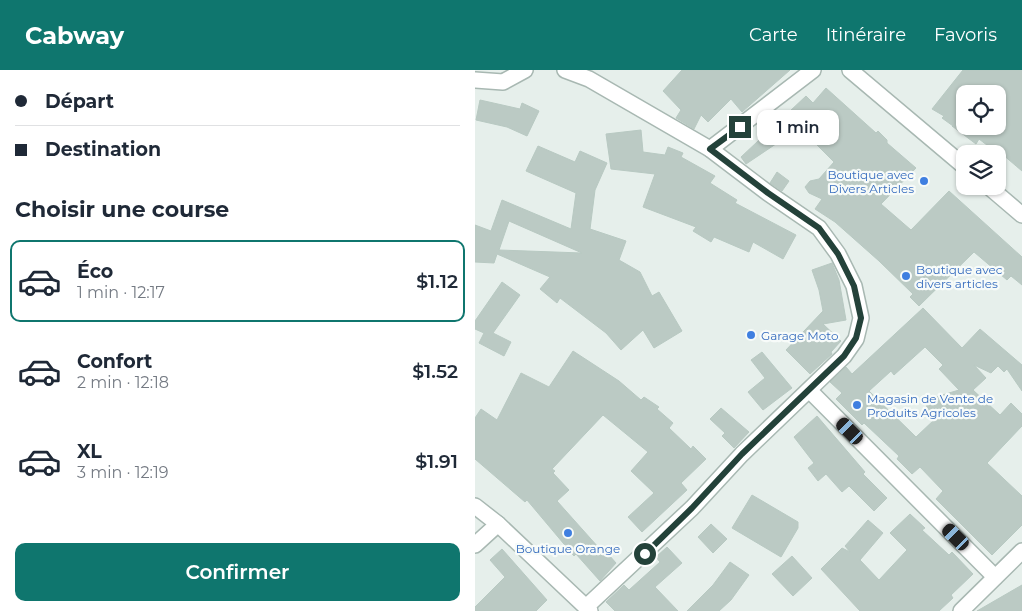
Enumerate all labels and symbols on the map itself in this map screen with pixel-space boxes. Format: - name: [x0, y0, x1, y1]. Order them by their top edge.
- callout: 1 min: [757, 110, 840, 144]
- route end: [729, 116, 751, 138]
- place label: Boutique avec Divers Articles: [827, 167, 914, 196]
- marker: Boutique avec Divers Articles: [918, 175, 930, 187]
- place label: Boutique avec divers articles: [916, 262, 1003, 291]
- marker: Boutique avec divers articles: [900, 270, 912, 282]
- place label: Garage Moto: [761, 328, 839, 343]
- marker: Garage Moto: [745, 329, 757, 341]
- place label: Magasin de Vente de Produits Agricoles: [867, 391, 993, 420]
- marker: Magasin de Vente de Produits Agricoles: [851, 399, 863, 411]
- car: [834, 415, 865, 447]
- car: [940, 521, 971, 553]
- marker: Boutique Orange: [562, 527, 574, 539]
- place label: Boutique Orange: [516, 541, 620, 556]
- route start: [634, 543, 656, 565]

